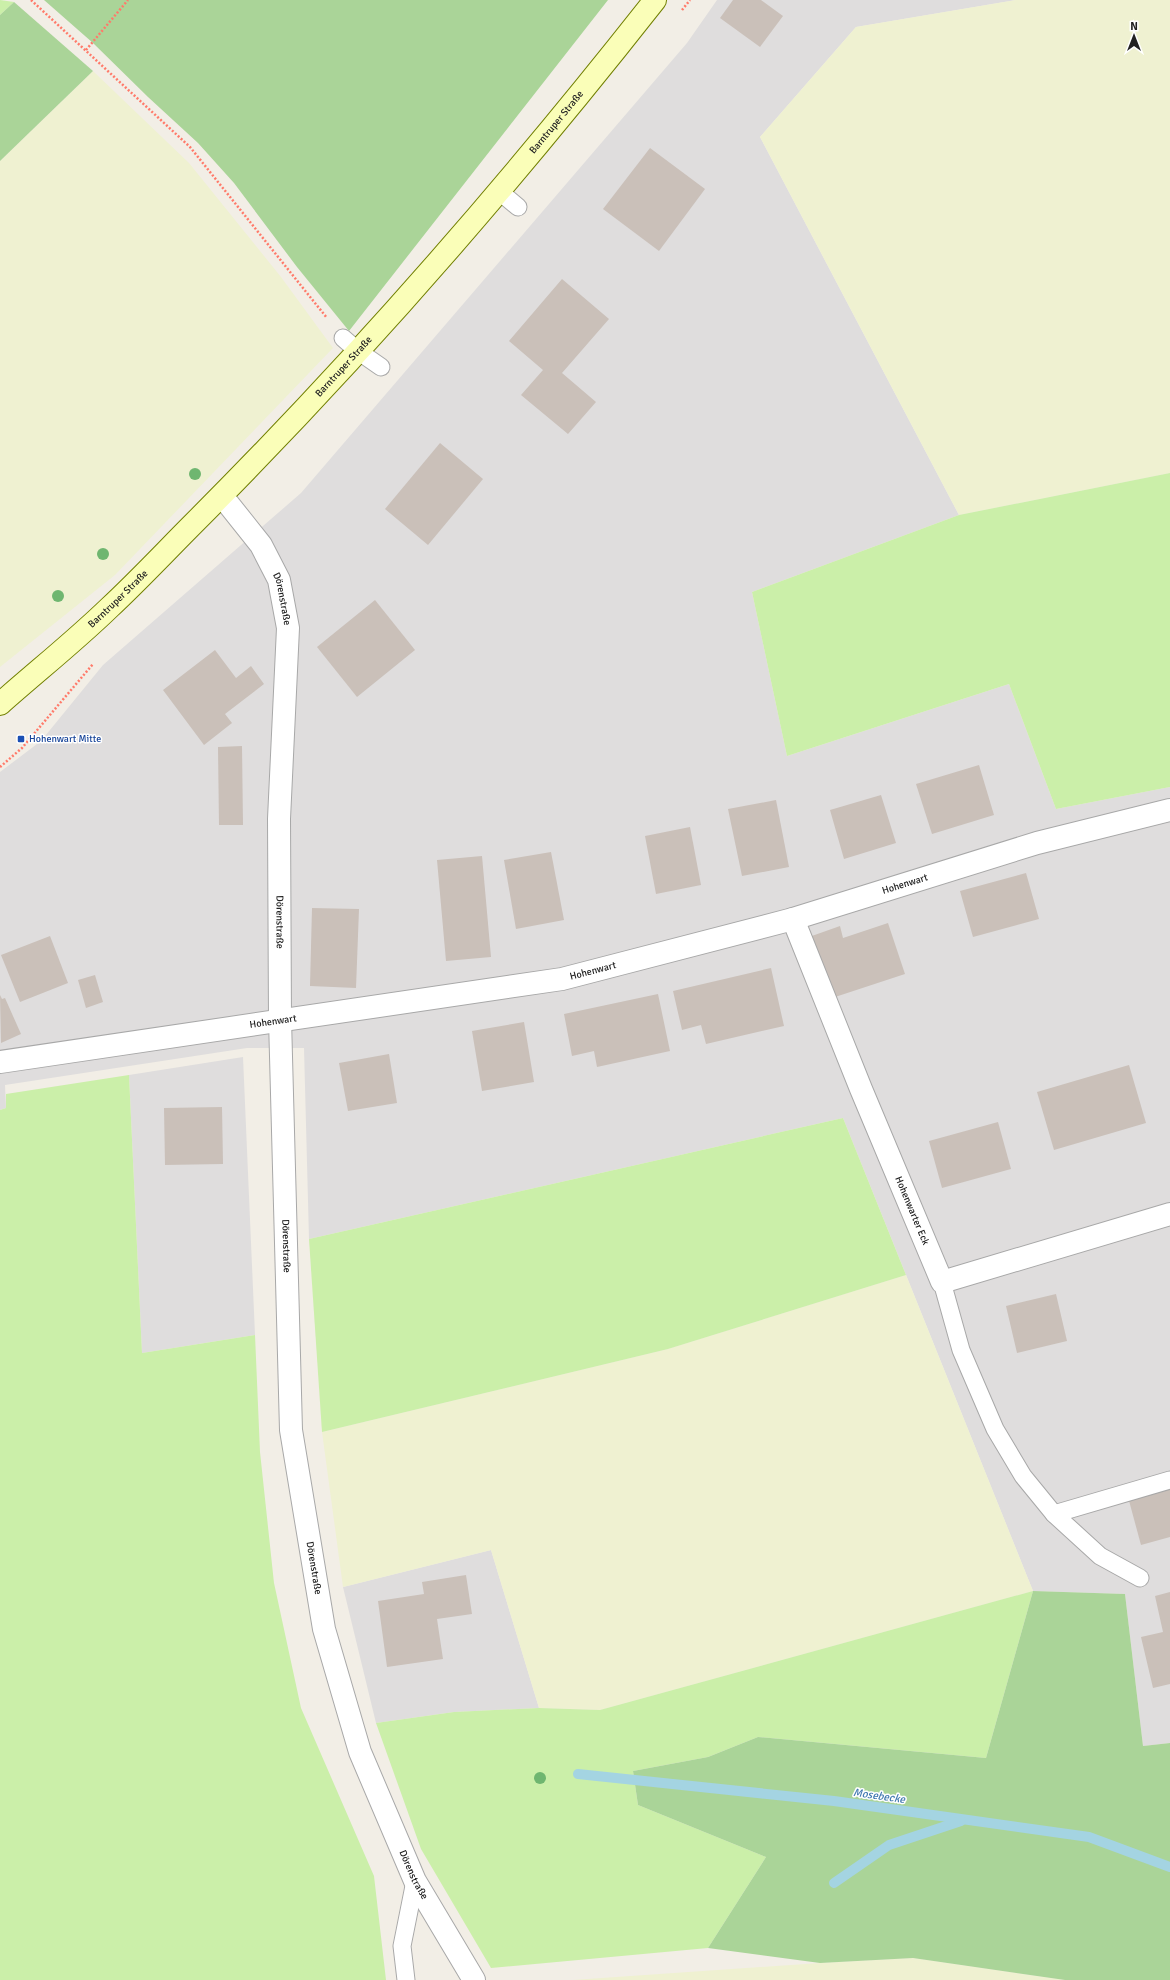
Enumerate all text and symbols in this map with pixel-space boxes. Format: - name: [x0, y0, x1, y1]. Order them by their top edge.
- north arrow: [1114, 16, 1154, 56]
- text: N: [1130, 20, 1138, 33]
- street label: Barntruper Straße: [527, 88, 586, 156]
- street label: Barntruper Straße: [313, 334, 375, 400]
- street label: Barntruper Straße: [86, 568, 150, 630]
- street label: Dörenstraße: [270, 570, 293, 626]
- place label: Hohenwart Mitte: [29, 733, 101, 745]
- marker: Hohenwart Mitte: [16, 734, 26, 744]
- street label: Hohenwart: [881, 871, 930, 897]
- street label: Dörenstraße: [273, 895, 286, 949]
- street label: Hohenwart: [568, 959, 618, 983]
- street label: Hohenwart: [249, 1012, 298, 1031]
- street label: Hohenwarter Eck: [892, 1174, 932, 1247]
- street label: Dörenstraße: [279, 1219, 293, 1273]
- street label: Dörenstraße: [304, 1541, 324, 1595]
- water label: Mosebecke: [852, 1786, 906, 1806]
- street label: Dörenstraße: [397, 1848, 431, 1902]

